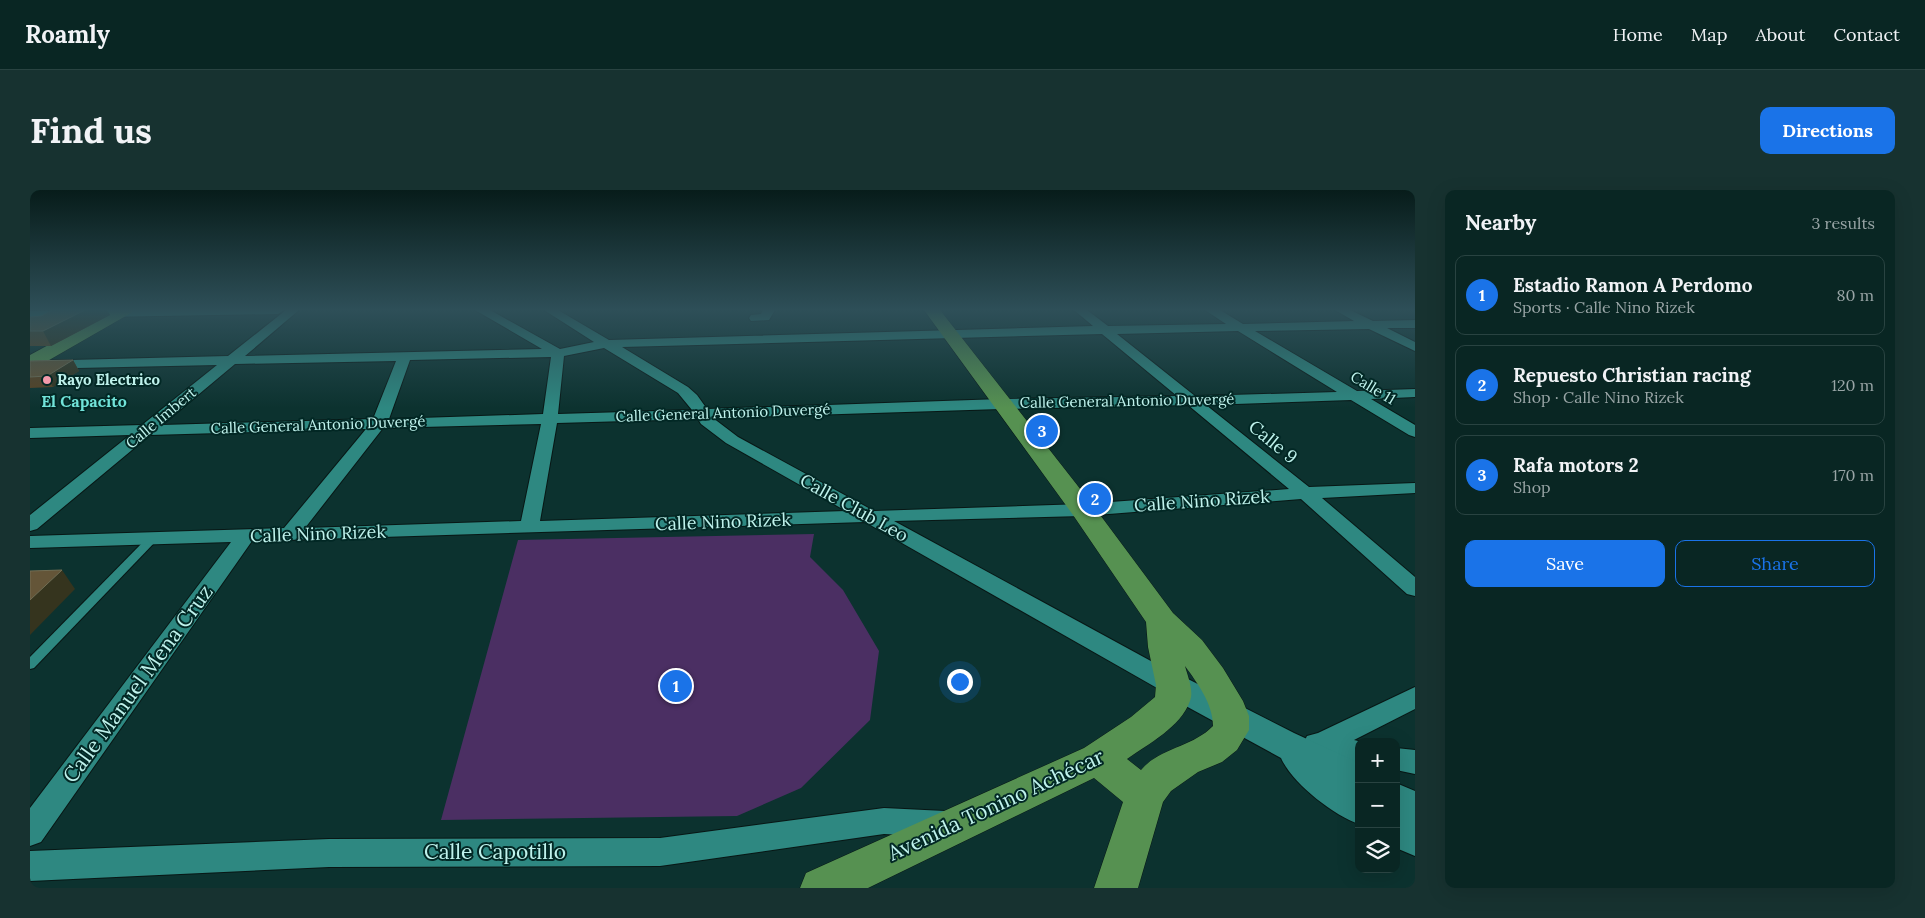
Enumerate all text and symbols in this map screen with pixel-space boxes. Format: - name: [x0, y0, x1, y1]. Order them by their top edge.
- text: Roamly: [25, 19, 110, 50]
- text: Home: [1613, 23, 1663, 46]
- text: Map: [1691, 23, 1727, 46]
- text: About: [1755, 23, 1805, 46]
- text: Contact: [1833, 23, 1900, 46]
- button: Directions: [1760, 107, 1895, 154]
- text: Find us: [30, 108, 152, 153]
- text: Nearby: [1465, 209, 1536, 236]
- text: 3 results: [1811, 213, 1875, 233]
- text: Estadio Ramon A Perdomo: [1513, 273, 1752, 297]
- text: 1: [1479, 285, 1485, 305]
- text: 80 m: [1837, 285, 1874, 305]
- text: Sports · Calle Nino Rizek: [1513, 297, 1695, 317]
- text: Repuesto Christian racing: [1513, 363, 1750, 387]
- street label: Calle 11: [1347, 367, 1399, 408]
- place label: Rayo Electrico: [57, 370, 160, 389]
- marker: Rayo Electrico: [41, 374, 53, 386]
- text: 2: [1478, 375, 1486, 395]
- text: 120 m: [1831, 375, 1874, 395]
- street label: Calle Imbert: [122, 383, 200, 453]
- text: Shop · Calle Nino Rizek: [1513, 387, 1684, 407]
- street label: Calle General Antonio Duvergé: [1019, 389, 1235, 412]
- district label: El Capacito: [41, 391, 127, 411]
- street label: Calle General Antonio Duvergé: [615, 399, 831, 426]
- street label: Calle General Antonio Duvergé: [210, 411, 426, 438]
- pin: 3: [1026, 412, 1058, 450]
- street label: Calle 9: [1244, 415, 1303, 468]
- text: Rafa motors 2: [1513, 453, 1639, 477]
- text: 3: [1478, 465, 1486, 485]
- text: 170 m: [1832, 465, 1874, 485]
- street label: Calle Club Leo: [796, 468, 912, 547]
- text: Shop: [1513, 477, 1551, 497]
- pin: 2: [1079, 480, 1111, 518]
- street label: Calle Nino Rizek: [1133, 484, 1271, 517]
- street label: Calle Nino Rizek: [655, 508, 792, 535]
- street label: Calle Nino Rizek: [250, 520, 387, 547]
- button: Save: [1465, 540, 1665, 587]
- button: Share: [1675, 540, 1875, 587]
- street label: Calle Manuel Mena Cruz: [57, 579, 219, 788]
- pin: 1: [660, 667, 692, 705]
- your location: [947, 669, 973, 695]
- map controls: [1355, 738, 1400, 873]
- button: +: [1355, 738, 1400, 783]
- street label: Avenida Tonino Achécar: [883, 743, 1108, 867]
- button: −: [1355, 783, 1400, 828]
- button: layers: [1355, 828, 1400, 873]
- street label: Calle Capotillo: [424, 838, 566, 865]

